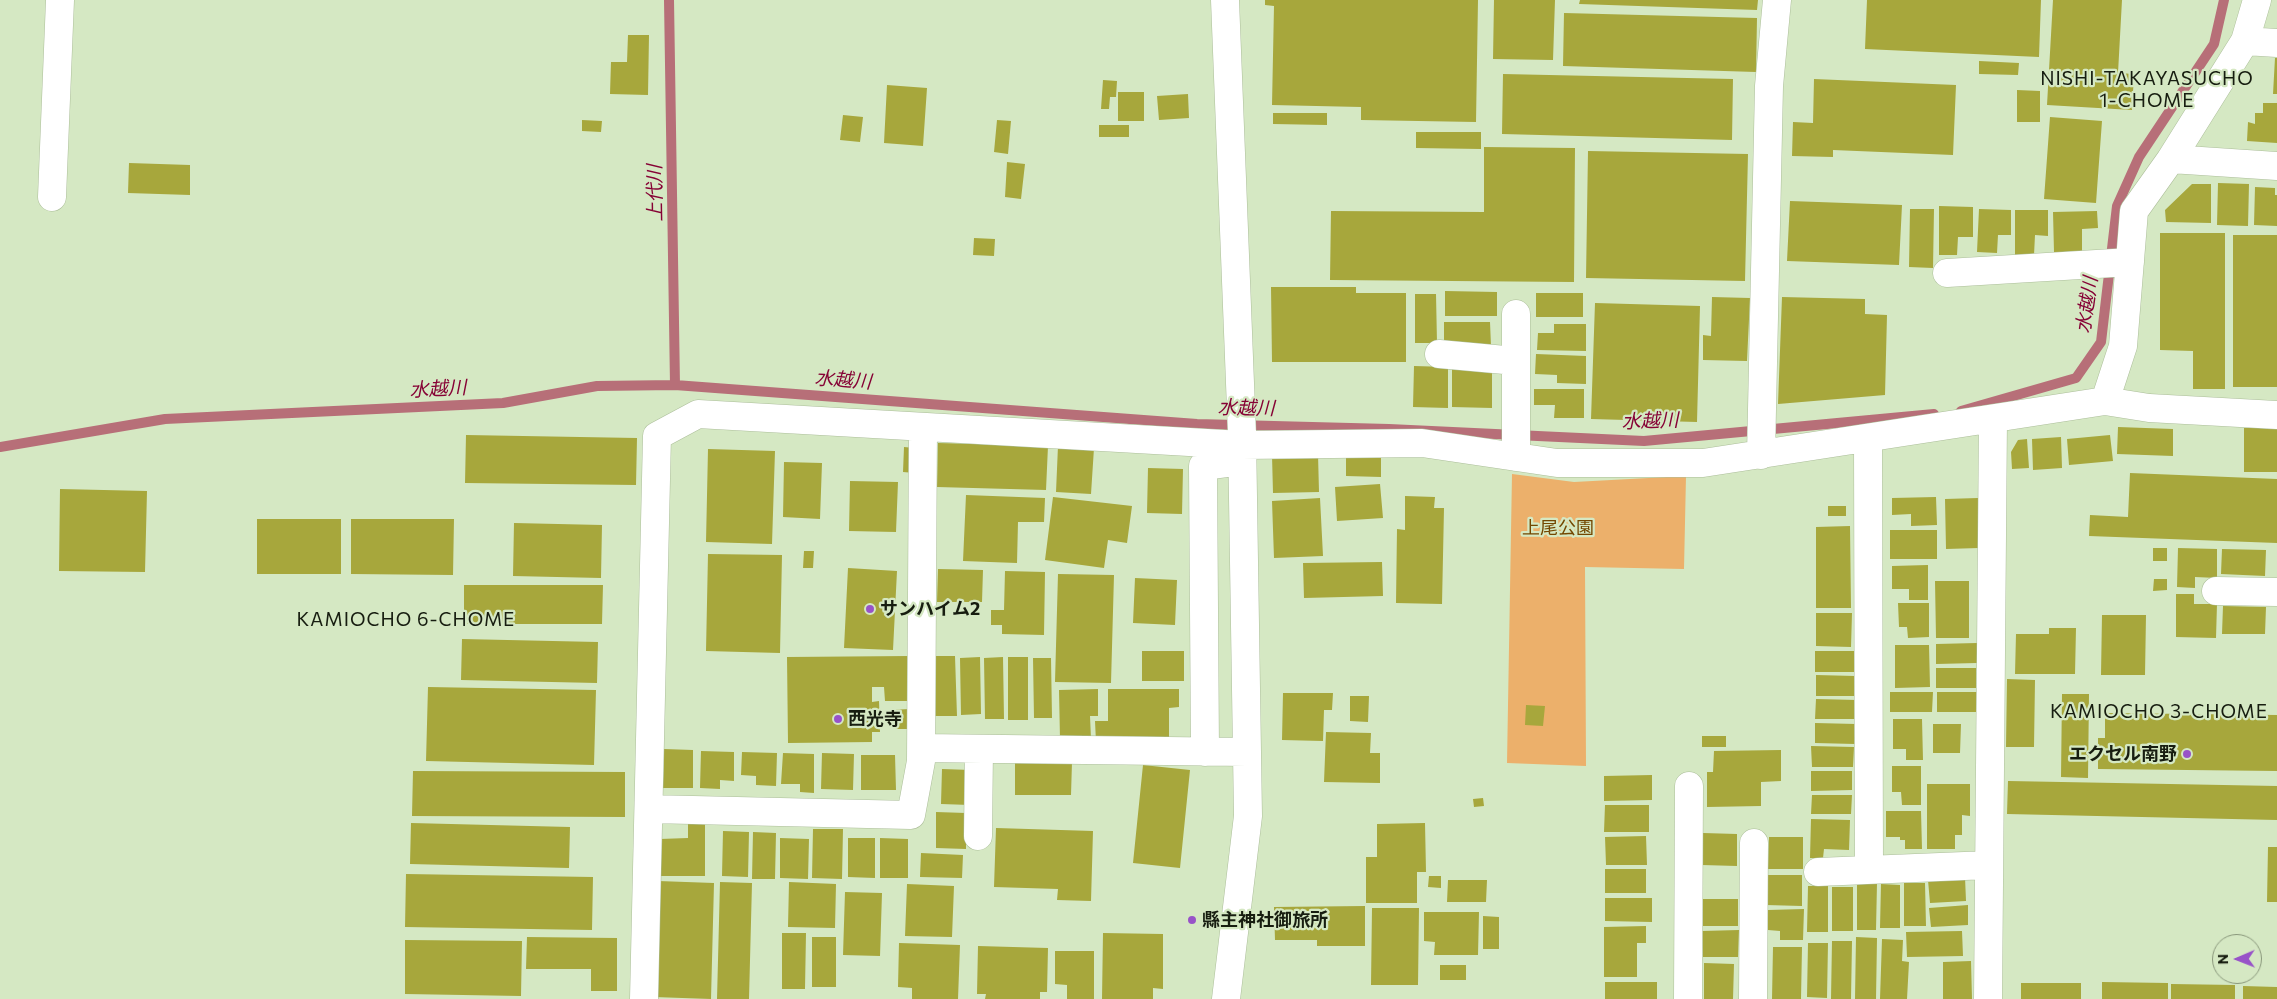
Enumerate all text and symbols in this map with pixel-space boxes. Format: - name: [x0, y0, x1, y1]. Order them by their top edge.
- district label: NISHI-TAKAYASUCHO 1-CHOME: [2038, 68, 2256, 112]
- water label: 上代川: [643, 164, 667, 222]
- water label: 水越川: [2072, 275, 2102, 335]
- water label: 水越川: [814, 367, 872, 393]
- water label: 水越川: [409, 376, 467, 402]
- water label: 水越川: [1217, 396, 1275, 420]
- water label: 水越川: [1621, 409, 1679, 433]
- park label: 上尾公園: [1522, 517, 1594, 539]
- place label: サンハイム2: [880, 598, 980, 620]
- marker: サンハイム2: [864, 603, 876, 615]
- district label: KAMIOCHO 6-CHOME: [295, 609, 517, 631]
- district label: KAMIOCHO 3-CHOME: [2048, 701, 2270, 723]
- place label: 西光寺: [848, 708, 902, 730]
- marker: 西光寺: [832, 713, 844, 725]
- place label: エクセル南野: [2069, 743, 2177, 765]
- marker: エクセル南野: [2181, 748, 2193, 760]
- place label: 縣主神社御旅所: [1202, 909, 1328, 931]
- marker: 縣主神社御旅所: [1186, 914, 1198, 926]
- north arrow: [2212, 934, 2262, 984]
- text: N: [2214, 954, 2231, 965]

